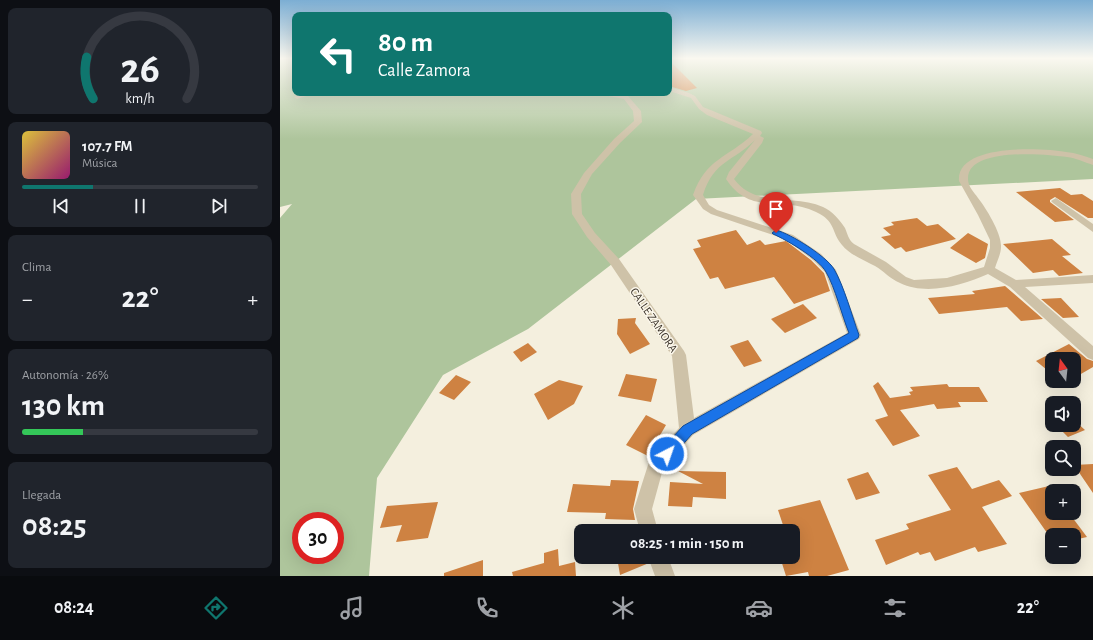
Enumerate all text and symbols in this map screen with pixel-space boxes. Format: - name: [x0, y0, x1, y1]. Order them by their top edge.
- icon: left: [312, 28, 364, 80]
- text: 80 m: [378, 29, 433, 57]
- text: 26: [120, 49, 160, 90]
- text: Calle Zamora: [378, 62, 470, 80]
- text: km/h: [125, 91, 155, 105]
- text: 107.7 FM: [82, 139, 133, 154]
- text: Música: [82, 157, 117, 170]
- pin: [759, 192, 793, 233]
- icon: previous: [50, 195, 72, 217]
- icon: pause: [129, 195, 151, 217]
- icon: next: [208, 195, 230, 217]
- icon: arrive: [765, 198, 787, 220]
- text: Clima: [22, 261, 52, 274]
- text: 22°: [121, 283, 159, 313]
- street label: CALLE ZAMORA: [628, 286, 680, 354]
- text: −: [22, 288, 33, 310]
- text: +: [247, 288, 258, 310]
- north arrow: [1045, 352, 1081, 388]
- map controls: [1045, 352, 1081, 564]
- text: Autonomía · 26%: [22, 369, 109, 382]
- text: 130 km: [22, 391, 105, 421]
- button: sound: [1045, 396, 1081, 432]
- position arrow: [646, 433, 688, 475]
- button: search: [1045, 440, 1081, 476]
- button: +: [1045, 484, 1081, 520]
- text: Llegada: [22, 489, 61, 502]
- text: 08:25: [22, 511, 86, 541]
- speed limit sign: 30: [292, 512, 344, 564]
- button: −: [1045, 528, 1081, 564]
- text: 08:25 · 1 min · 150 m: [630, 536, 744, 551]
- icon: directions: [202, 594, 230, 622]
- icon: music: [338, 594, 366, 622]
- icon: phone: [473, 594, 501, 622]
- icon: climate: [609, 594, 637, 622]
- icon: car: [745, 594, 773, 622]
- icon: filters: [881, 594, 909, 622]
- text: 08:24: [54, 599, 94, 617]
- text: 22°: [1017, 599, 1039, 617]

